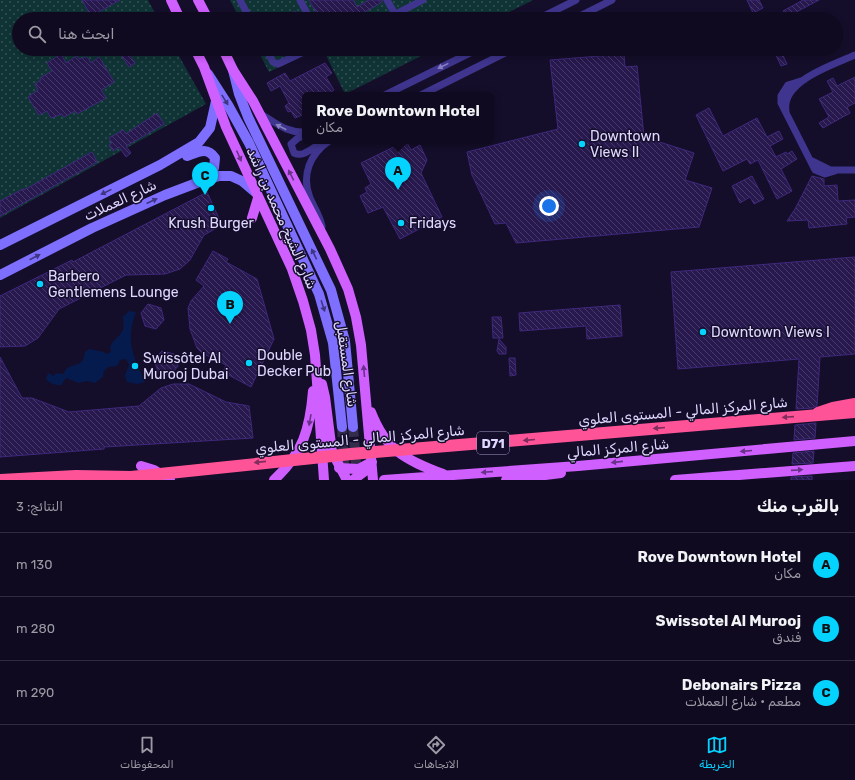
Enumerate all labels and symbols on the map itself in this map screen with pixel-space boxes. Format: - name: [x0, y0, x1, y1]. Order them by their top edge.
- one-way arrow: [437, 63, 449, 69]
- one-way arrow: [222, 94, 229, 106]
- one-way arrow: [275, 123, 287, 130]
- place label: Downtown Views II: [590, 128, 660, 161]
- marker: Downtown Views II: [577, 139, 587, 149]
- street label: شارع الشيخ محمد بن راشد: [241, 145, 320, 292]
- one-way arrow: [236, 150, 242, 161]
- pin: A: [385, 157, 411, 190]
- pin: C: [192, 162, 218, 195]
- one-way arrow: [288, 169, 294, 181]
- street label: شارع العملات: [81, 176, 160, 226]
- one-way arrow: [101, 189, 112, 195]
- your location: [539, 196, 559, 216]
- one-way arrow: [146, 198, 157, 204]
- marker: Krush Burger: [206, 203, 216, 213]
- place label: Krush Burger: [168, 215, 255, 232]
- place label: Fridays: [409, 215, 456, 232]
- marker: Fridays: [396, 218, 406, 228]
- one-way arrow: [311, 248, 317, 259]
- one-way arrow: [29, 254, 41, 261]
- place label: Barbero Gentlemens Lounge: [48, 268, 179, 301]
- marker: Barbero Gentlemens Lounge: [35, 279, 45, 289]
- pin: B: [217, 291, 243, 324]
- one-way arrow: [320, 300, 326, 312]
- street label: شارع المستقبل: [330, 320, 361, 408]
- place label: Downtown Views I: [711, 324, 830, 341]
- marker: Downtown Views I: [698, 327, 708, 337]
- place label: Double Decker Pub: [257, 347, 331, 380]
- place label: Swissôtel Al Murooj Dubai: [143, 350, 228, 383]
- marker: Double Decker Pub: [244, 358, 254, 368]
- marker: Swissôtel Al Murooj Dubai: [130, 361, 140, 371]
- one-way arrow: [360, 365, 367, 377]
- street label: شارع المركز المالي - المستوى العلوي: [578, 394, 789, 431]
- one-way arrow: [307, 413, 313, 426]
- one-way arrow: [782, 414, 794, 421]
- street label: شارع المركز المالي - المستوى العلوي: [255, 422, 466, 459]
- one-way arrow: [653, 425, 665, 432]
- road number: D71: [477, 432, 509, 454]
- one-way arrow: [523, 436, 535, 443]
- street label: شارع المركز المالي: [566, 436, 670, 463]
- one-way arrow: [740, 447, 752, 454]
- one-way arrow: [254, 459, 266, 466]
- one-way arrow: [611, 459, 623, 465]
- one-way arrow: [791, 467, 803, 474]
- one-way arrow: [481, 469, 493, 476]

